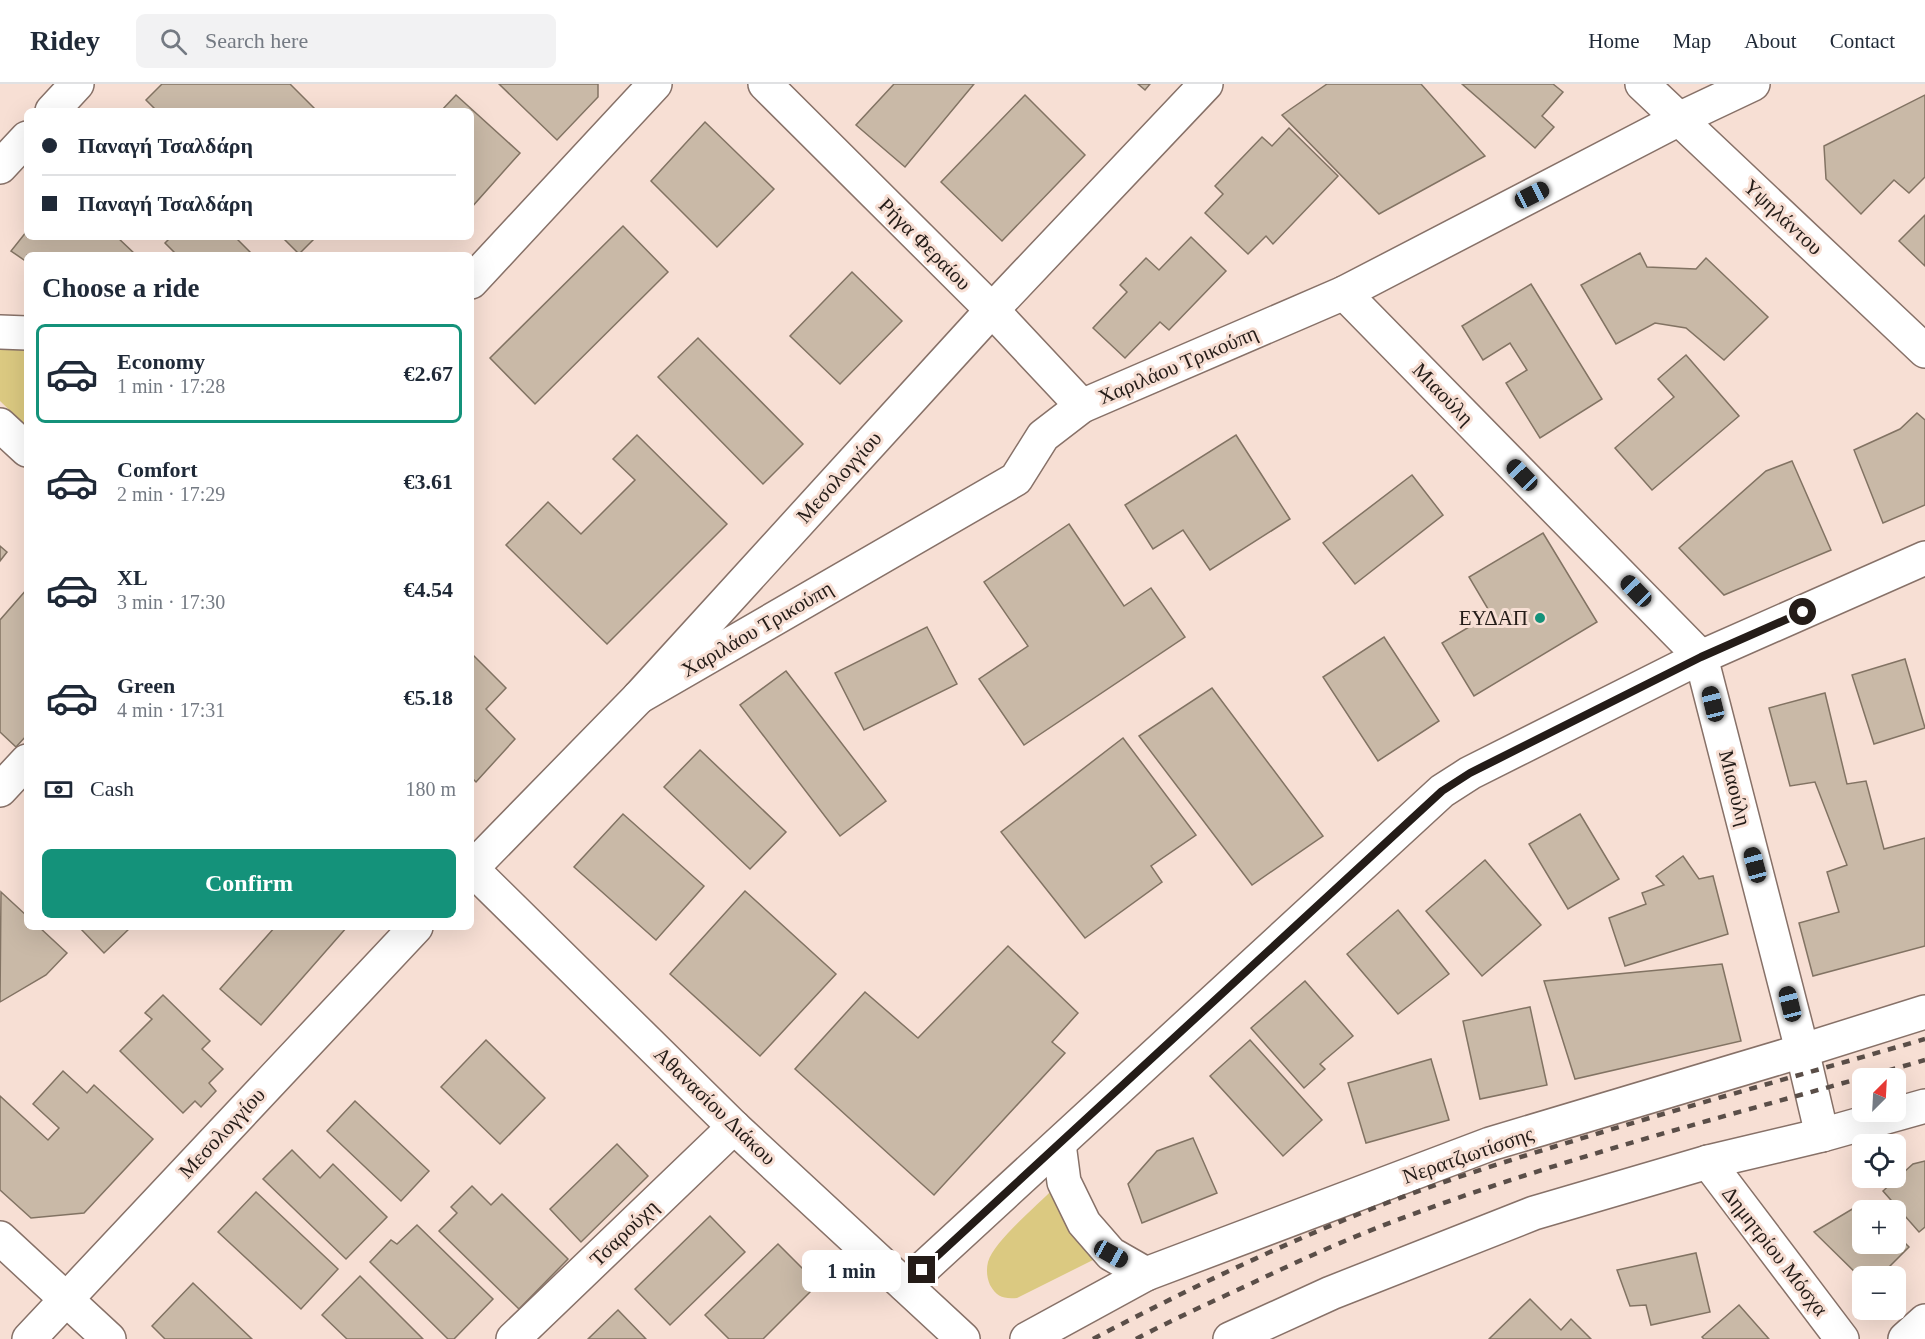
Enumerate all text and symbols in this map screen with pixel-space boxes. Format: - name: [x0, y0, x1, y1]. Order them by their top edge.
- search box: [136, 14, 556, 68]
- text: Ridey: [30, 25, 100, 56]
- icon: search: [157, 25, 190, 58]
- text: Search here: [205, 28, 308, 53]
- text: Home: [1588, 29, 1640, 53]
- text: Map: [1673, 29, 1711, 53]
- text: About: [1744, 29, 1797, 53]
- text: Contact: [1830, 29, 1895, 53]
- text: Παναγή Τσαλδάρη: [78, 133, 253, 158]
- street label: Υψηλάντου: [1738, 174, 1828, 260]
- car: [1512, 179, 1552, 211]
- text: Παναγή Τσαλδάρη: [78, 191, 253, 216]
- street label: Ρήγα Φεραίου: [874, 193, 976, 295]
- text: Choose a ride: [42, 273, 200, 303]
- street label: Χαριλάου Τρικούπη: [1095, 321, 1261, 409]
- icon: car: [45, 347, 99, 401]
- text: Economy: [117, 349, 205, 374]
- street label: Μιαούλη: [1408, 358, 1478, 430]
- text: €2.67: [404, 361, 453, 386]
- text: 1 min · 17:28: [117, 375, 225, 397]
- street label: Μεσολογγίου: [792, 426, 886, 528]
- icon: car: [45, 455, 99, 509]
- car: [1503, 456, 1541, 494]
- text: Comfort: [117, 457, 198, 482]
- text: €3.61: [404, 469, 453, 494]
- text: 2 min · 17:29: [117, 483, 225, 505]
- icon: car: [45, 563, 99, 617]
- text: XL: [117, 565, 148, 590]
- car: [1617, 572, 1655, 610]
- street label: Χαριλάου Τρικούπη: [677, 576, 837, 682]
- text: €4.54: [404, 577, 453, 602]
- text: 3 min · 17:30: [117, 591, 225, 613]
- route start: [1789, 598, 1816, 625]
- place label: ΕΥΔΑΠ: [1459, 606, 1528, 630]
- marker: ΕΥΔΑΠ: [1533, 611, 1547, 625]
- icon: car: [45, 671, 99, 725]
- text: Green: [117, 673, 175, 698]
- car: [1700, 684, 1726, 724]
- text: €5.18: [404, 685, 453, 710]
- text: 4 min · 17:31: [117, 699, 225, 721]
- street label: Μιαούλη: [1714, 748, 1756, 828]
- icon: cash: [42, 773, 75, 806]
- text: Cash: [90, 776, 134, 801]
- text: 180 m: [405, 778, 456, 800]
- car: [1742, 845, 1768, 885]
- button: Confirm: [42, 849, 456, 918]
- car: [1777, 984, 1803, 1024]
- street label: Αθανασίου Διάκου: [649, 1042, 781, 1170]
- north arrow: [1852, 1068, 1906, 1122]
- map controls: [1852, 1068, 1906, 1320]
- street label: Μεσολογγίου: [174, 1083, 270, 1183]
- street label: Νερατζιωτίσσης: [1399, 1121, 1537, 1189]
- button: locate: [1852, 1134, 1906, 1188]
- street label: Δημητρίου Μόσχα: [1717, 1181, 1833, 1321]
- street label: Τσαρούχη: [585, 1195, 663, 1271]
- button: +: [1852, 1200, 1906, 1254]
- car: [1091, 1237, 1131, 1271]
- callout: 1 min: [802, 1249, 901, 1291]
- route end: [908, 1256, 935, 1283]
- text: 1 min: [827, 1260, 876, 1282]
- button: −: [1852, 1266, 1906, 1320]

